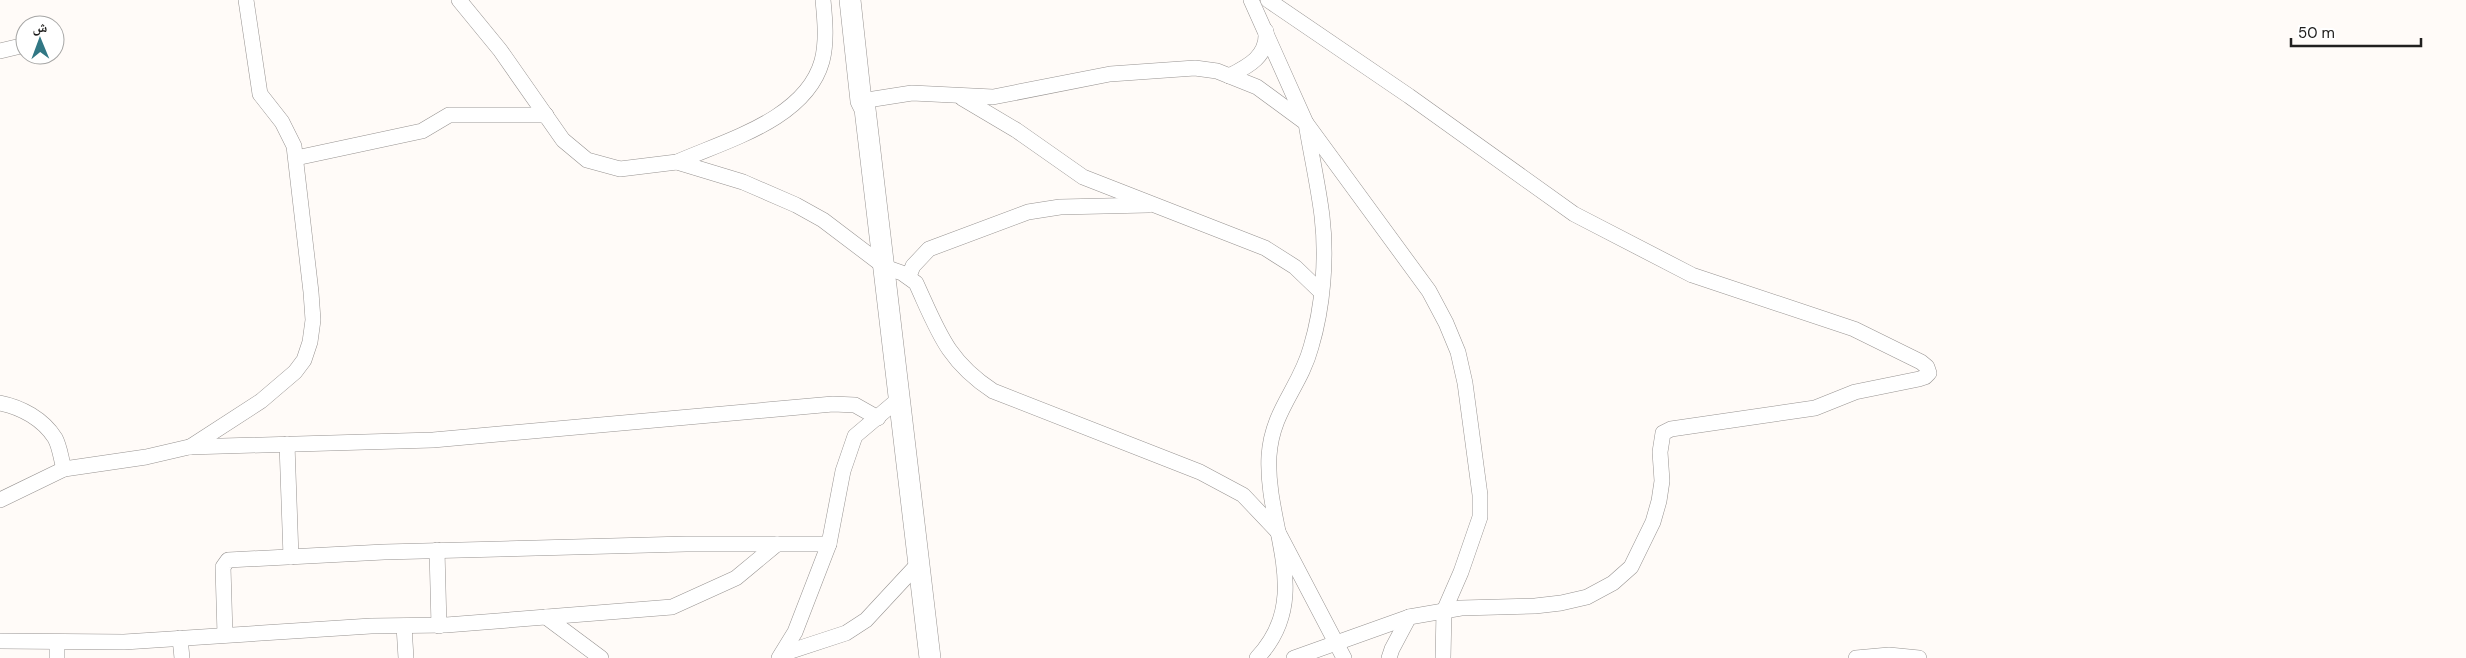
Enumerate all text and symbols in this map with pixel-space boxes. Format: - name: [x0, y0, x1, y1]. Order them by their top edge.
- north arrow: [15, 15, 65, 65]
- scale bar: [2291, 15, 2421, 47]
- text: ش: [32, 18, 47, 36]
- text: 50 m: [2298, 23, 2335, 43]

